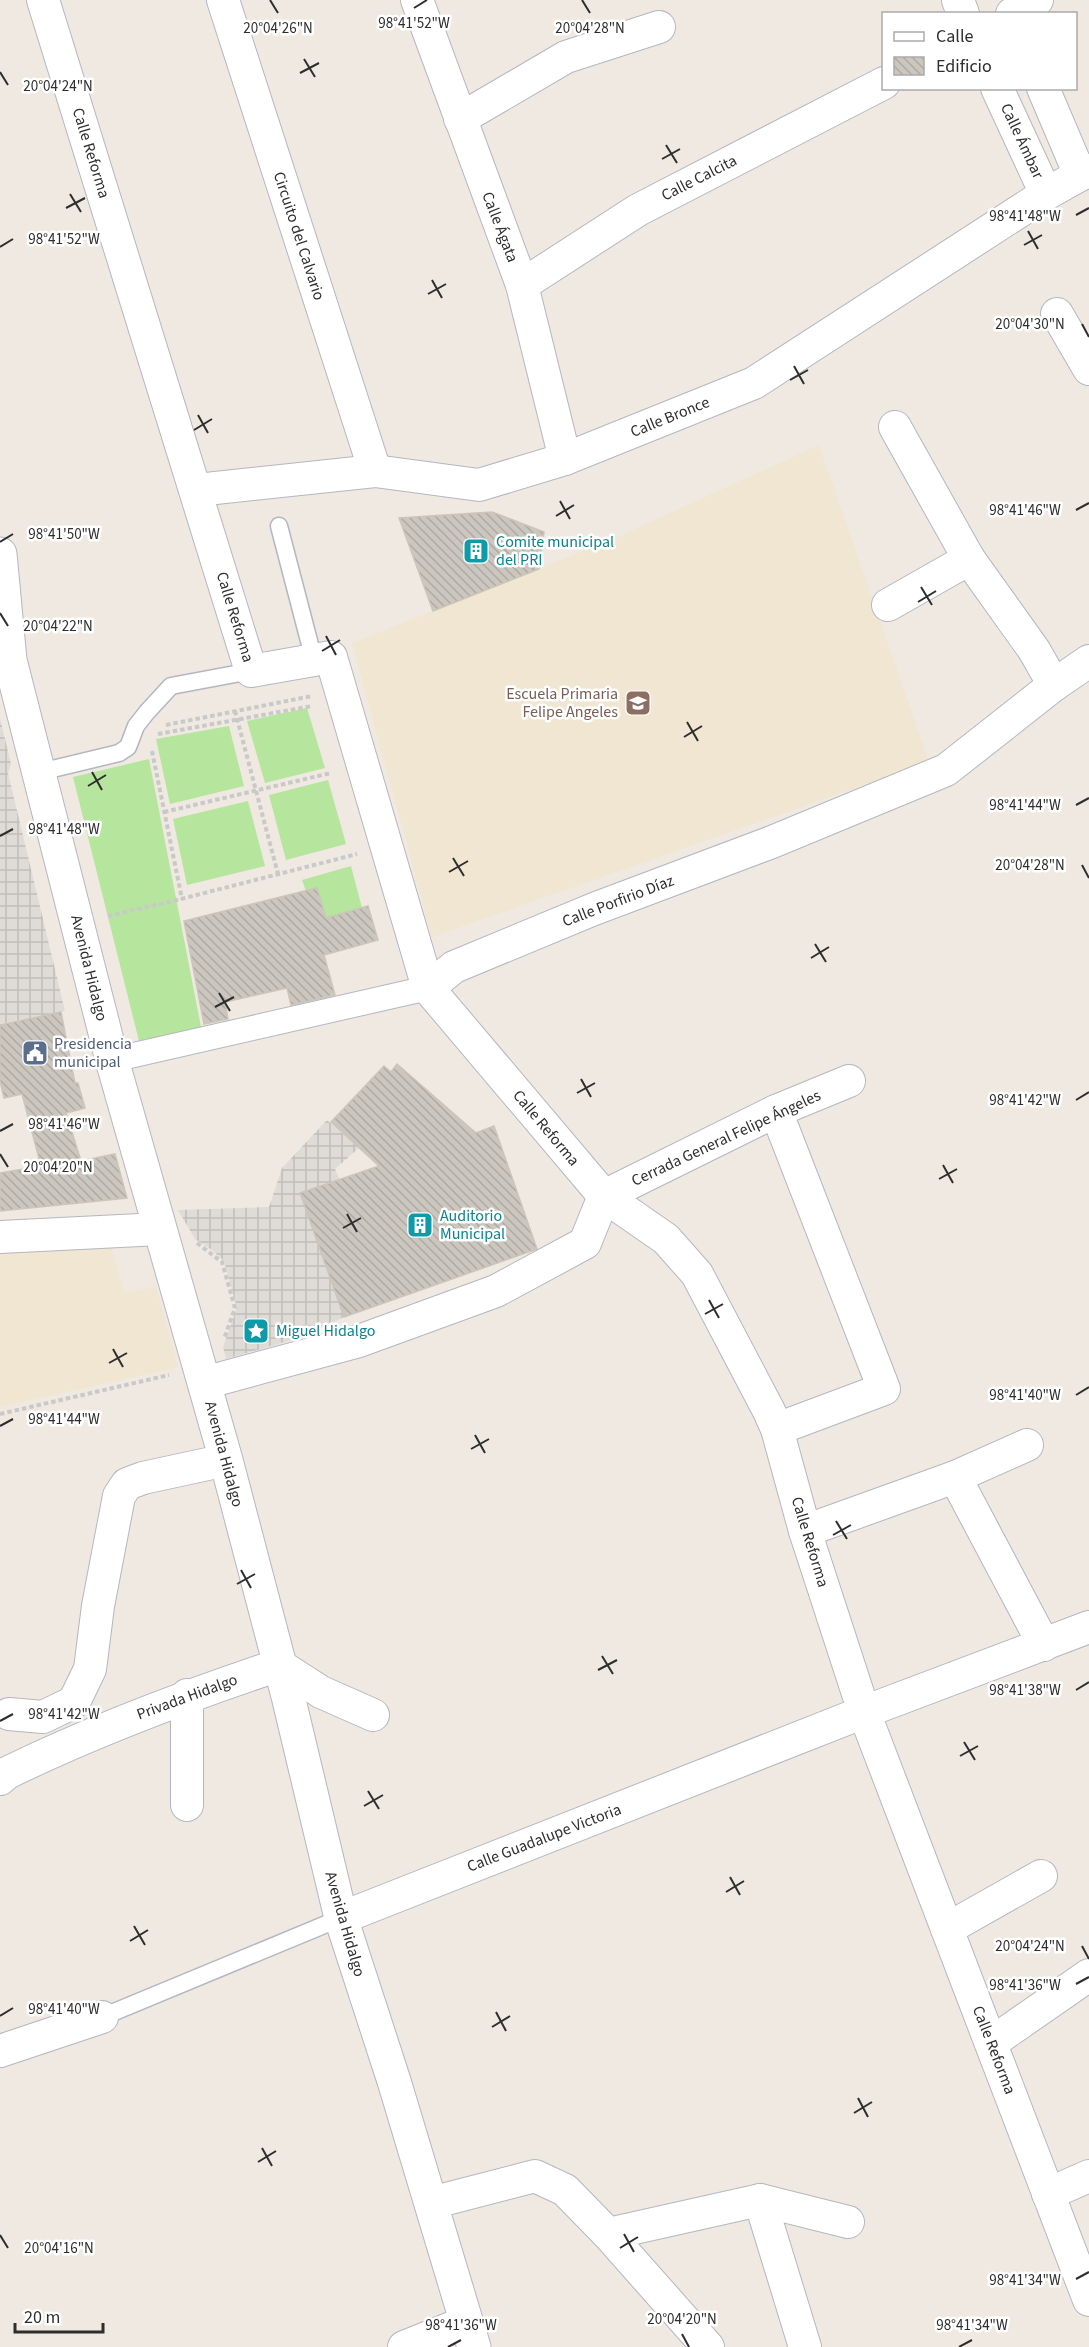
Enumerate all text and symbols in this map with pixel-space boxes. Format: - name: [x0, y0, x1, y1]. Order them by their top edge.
- legend: [882, 12, 1077, 90]
- text: 98°41'52"W: [378, 13, 450, 34]
- text: 20°04'26"N: [243, 18, 313, 39]
- text: 20°04'28"N: [555, 18, 625, 39]
- text: Calle: [936, 24, 974, 49]
- text: Edificio: [936, 54, 992, 79]
- text: 20°04'24"N: [23, 76, 93, 97]
- street label: Calle Ámbar: [995, 100, 1049, 183]
- street label: Calle Reforma: [67, 105, 115, 201]
- street label: Calle Calcita: [657, 150, 741, 206]
- street label: Circuito del Calvario: [268, 169, 330, 303]
- street label: Calle Ágata: [476, 189, 524, 265]
- text: 98°41'48"W: [989, 206, 1061, 227]
- text: 98°41'52"W: [28, 229, 100, 250]
- text: 20°04'30"N: [995, 314, 1065, 335]
- street label: Calle Bronce: [627, 391, 713, 443]
- text: 98°41'46"W: [989, 500, 1061, 521]
- text: 98°41'50"W: [28, 524, 100, 545]
- place label: Comite municipal del PRI: [496, 531, 614, 571]
- building icon: Comite municipal del PRI: [461, 536, 491, 566]
- street label: Calle Reforma: [211, 569, 259, 665]
- text: 20°04'22"N: [23, 616, 93, 637]
- place label: Escuela Primaria Felipe Angeles: [506, 683, 618, 723]
- school or university icon: Escuela Primaria Felipe Angeles: [623, 688, 653, 718]
- text: 98°41'44"W: [989, 795, 1061, 816]
- text: 98°41'48"W: [28, 819, 100, 840]
- text: 20°04'28"N: [995, 855, 1065, 876]
- street label: Calle Porfirio Díaz: [559, 870, 677, 932]
- street label: Avenida Hidalgo: [65, 913, 113, 1023]
- place label: Presidencia municipal: [54, 1033, 132, 1073]
- public building icon: Presidencia municipal: [20, 1038, 50, 1068]
- street label: Cerrada General Felipe Ángeles: [628, 1084, 825, 1192]
- street label: Calle Reforma: [508, 1085, 584, 1171]
- text: 98°41'42"W: [989, 1090, 1061, 1111]
- text: 98°41'46"W: [28, 1114, 100, 1135]
- text: 20°04'20"N: [23, 1157, 93, 1178]
- place label: Auditorio Municipal: [440, 1205, 505, 1245]
- building icon: Auditorio Municipal: [405, 1210, 435, 1240]
- place icon: Miguel Hidalgo: [241, 1316, 271, 1346]
- place label: Miguel Hidalgo: [276, 1320, 375, 1342]
- text: 98°41'40"W: [989, 1385, 1061, 1406]
- street label: Avenida Hidalgo: [199, 1399, 249, 1509]
- text: 98°41'44"W: [28, 1409, 100, 1430]
- street label: Calle Reforma: [786, 1494, 834, 1590]
- street label: Privada Hidalgo: [134, 1669, 240, 1725]
- text: 98°41'38"W: [989, 1680, 1061, 1701]
- text: 98°41'42"W: [28, 1704, 100, 1725]
- street label: Calle Guadalupe Victoria: [464, 1798, 624, 1878]
- street label: Avenida Hidalgo: [319, 1869, 371, 1979]
- text: 20°04'24"N: [995, 1936, 1065, 1957]
- text: 98°41'36"W: [989, 1975, 1061, 1996]
- text: 98°41'40"W: [28, 1999, 100, 2020]
- street label: Calle Reforma: [967, 2002, 1021, 2098]
- text: 20°04'16"N: [24, 2238, 94, 2259]
- text: 98°41'34"W: [989, 2270, 1061, 2291]
- scale bar: [15, 2296, 104, 2334]
- text: 20 m: [24, 2305, 60, 2330]
- text: 20°04'20"N: [647, 2309, 717, 2330]
- text: 98°41'36"W: [425, 2315, 497, 2336]
- text: 98°41'34"W: [936, 2315, 1008, 2336]

